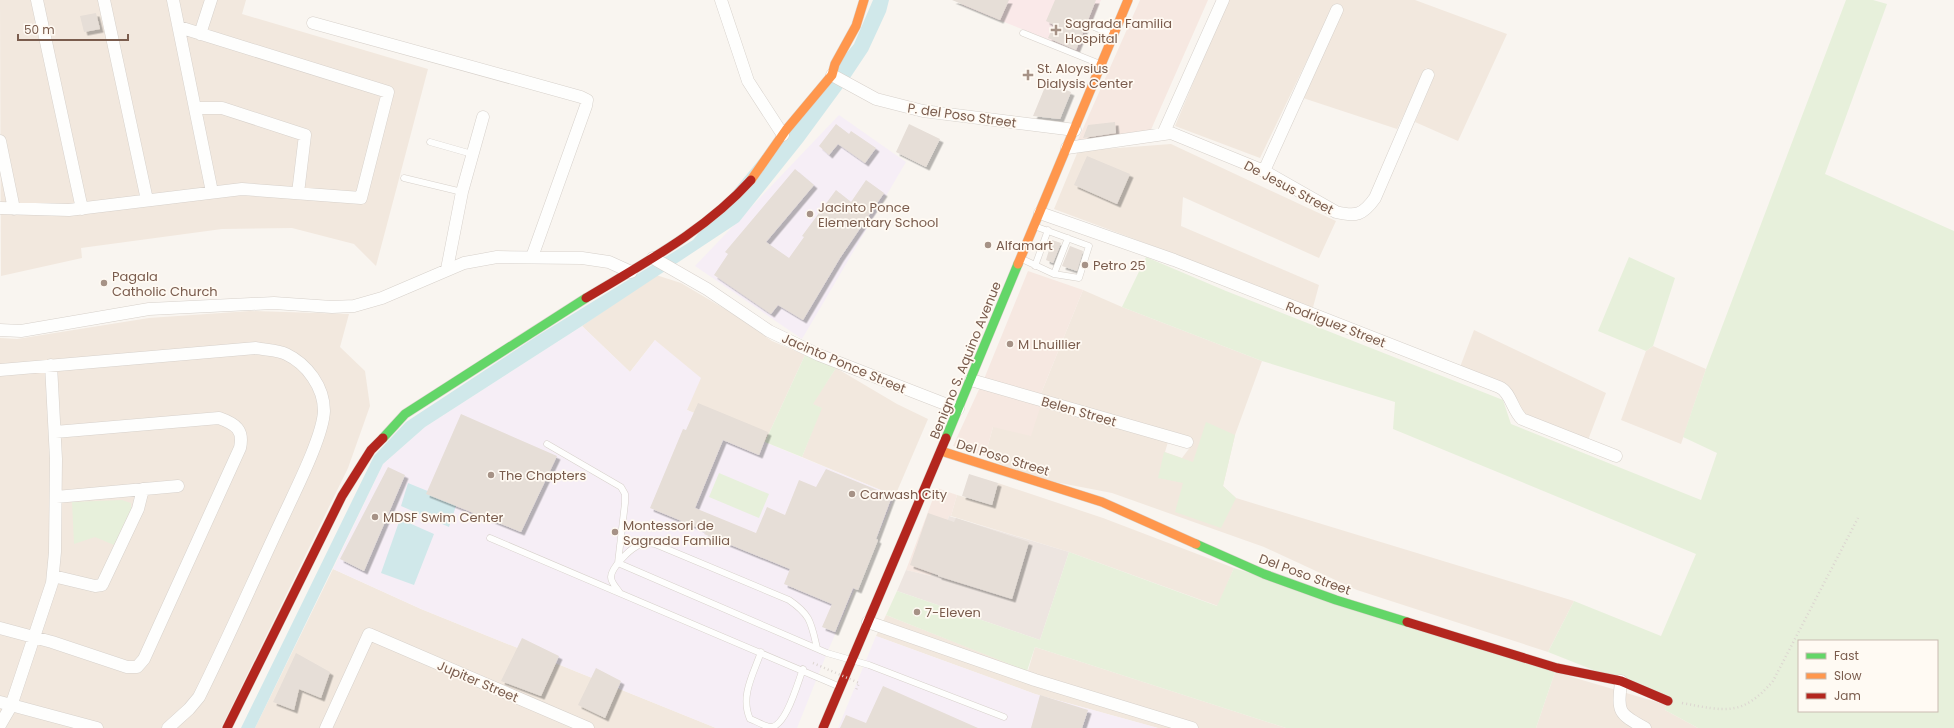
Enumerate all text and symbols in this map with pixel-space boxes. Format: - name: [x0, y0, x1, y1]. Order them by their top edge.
- place label: Sagrada Familia Hospital: [1065, 14, 1172, 48]
- scale bar: [18, 16, 128, 42]
- text: 50 m: [24, 21, 55, 38]
- marker: Sagrada Familia Hospital: [1050, 24, 1062, 36]
- place label: St. Aloysius Dialysis Center: [1037, 59, 1133, 93]
- marker: St. Aloysius Dialysis Center: [1022, 69, 1034, 81]
- street label: P. del Poso Street: [906, 98, 1018, 133]
- street label: De Jesus Street: [1241, 156, 1337, 219]
- place label: Jacinto Ponce Elementary School: [818, 198, 939, 232]
- marker: Jacinto Ponce Elementary School: [805, 209, 815, 219]
- place label: Alfamart: [996, 236, 1053, 255]
- marker: Alfamart: [983, 240, 993, 250]
- place label: Petro 25: [1093, 256, 1146, 275]
- marker: Petro 25: [1080, 260, 1090, 270]
- place label: Pagala Catholic Church: [112, 267, 218, 301]
- marker: Pagala Catholic Church: [99, 278, 109, 288]
- street label: Benigno S. Aquino Avenue: [925, 279, 1006, 442]
- street label: Rodriguez Street: [1283, 297, 1389, 352]
- street label: Jacinto Ponce Street: [779, 329, 909, 398]
- place label: M Lhuillier: [1018, 335, 1081, 354]
- marker: M Lhuillier: [1005, 339, 1015, 349]
- street label: Belen Street: [1039, 392, 1119, 431]
- street label: Del Poso Street: [954, 434, 1052, 481]
- place label: The Chapters: [499, 466, 586, 485]
- marker: The Chapters: [486, 470, 496, 480]
- place label: Carwash City: [860, 485, 948, 504]
- marker: Carwash City: [847, 489, 857, 499]
- place label: MDSF Swim Center: [383, 508, 504, 527]
- marker: MDSF Swim Center: [370, 512, 380, 522]
- place label: Montessori de Sagrada Familia: [623, 516, 730, 550]
- marker: Montessori de Sagrada Familia: [610, 527, 620, 537]
- street label: Del Poso Street: [1256, 549, 1354, 600]
- place label: 7-Eleven: [925, 603, 981, 622]
- marker: 7-Eleven: [912, 607, 922, 617]
- legend: [1798, 640, 1938, 712]
- text: Fast: [1834, 647, 1859, 664]
- street label: Jupiter Street: [434, 656, 522, 707]
- text: Slow: [1834, 667, 1862, 684]
- text: Jam: [1834, 687, 1861, 704]

